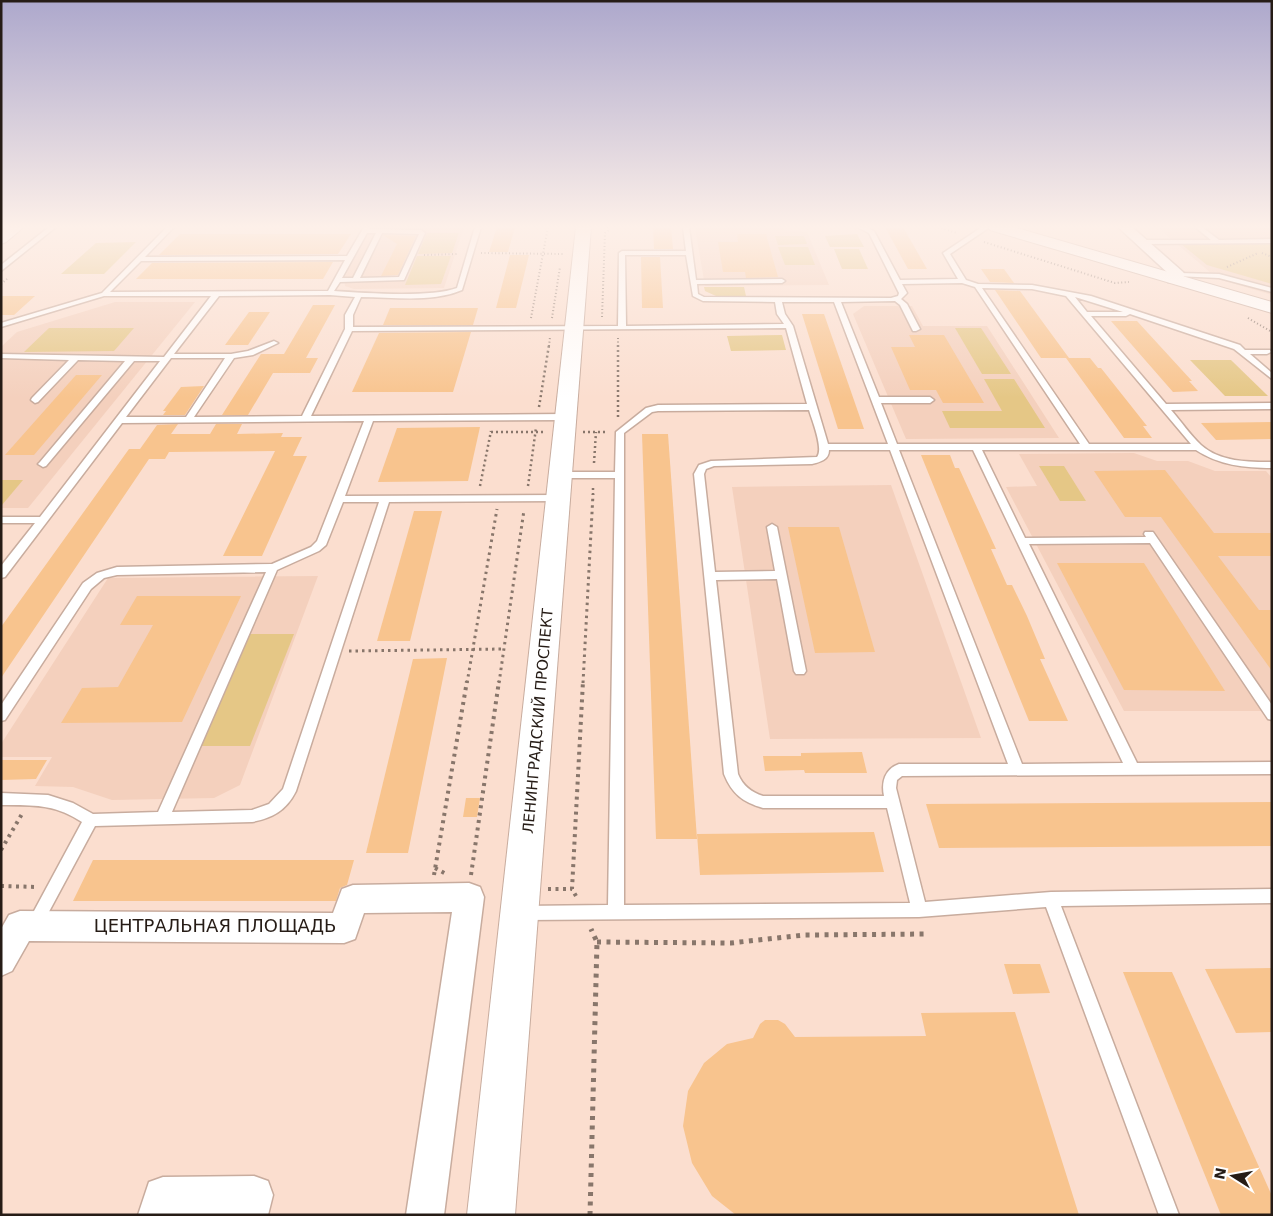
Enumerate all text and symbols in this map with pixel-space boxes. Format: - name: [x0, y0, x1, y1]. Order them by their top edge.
- street label: ЛЕНИНГРАДСКИЙ ПРОСПЕКТ: [518, 607, 557, 834]
- street label: ЦЕНТРАЛЬНАЯ ПЛОЩАДЬ: [94, 915, 336, 936]
- north arrow: [1208, 1151, 1258, 1201]
- text: N: [1211, 1166, 1229, 1181]

